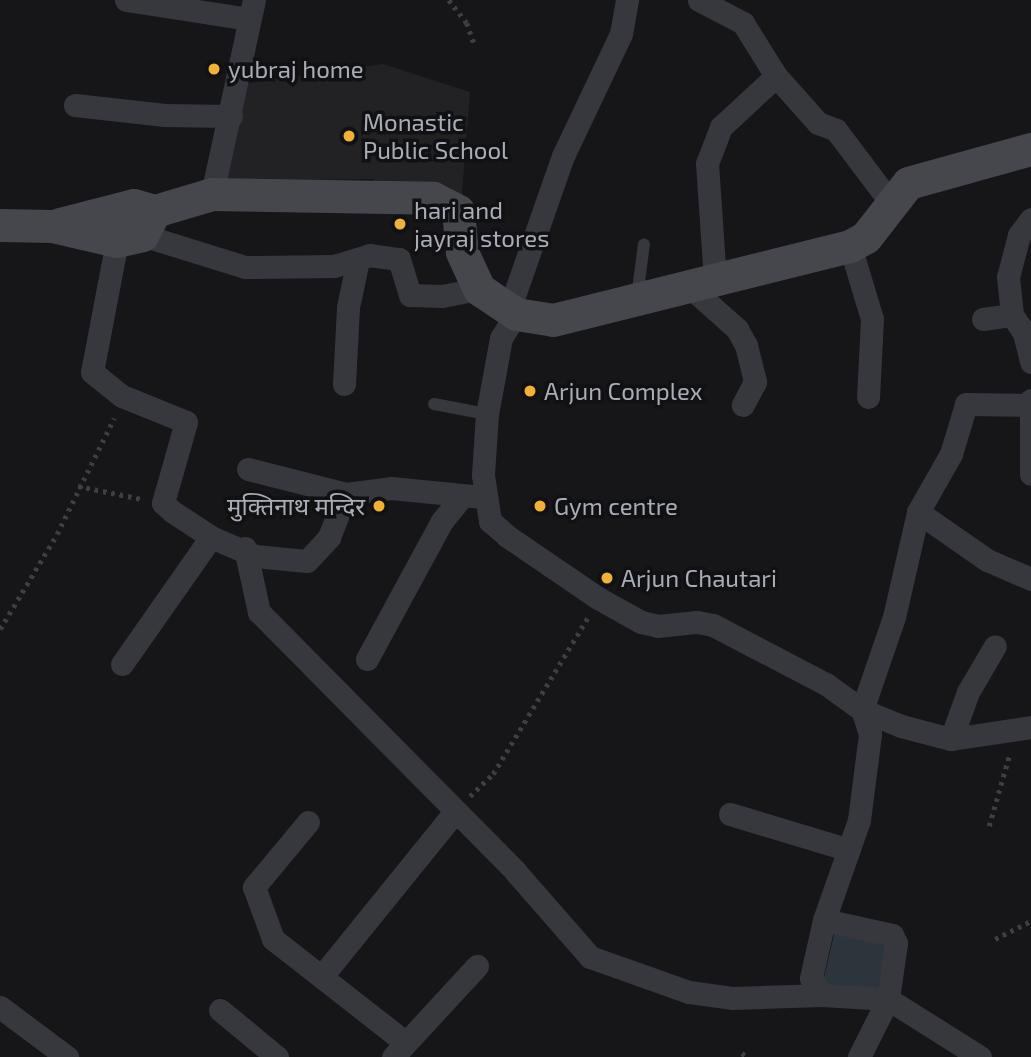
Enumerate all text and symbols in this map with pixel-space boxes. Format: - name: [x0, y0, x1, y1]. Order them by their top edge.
- place label: yubraj home: [228, 55, 364, 83]
- marker: yubraj home: [206, 61, 222, 77]
- place label: Monastic Public School: [363, 108, 508, 164]
- marker: Monastic Public School: [341, 128, 357, 144]
- place label: hari and jayraj stores: [414, 196, 549, 252]
- marker: hari and jayraj stores: [392, 216, 408, 232]
- place label: Arjun Complex: [544, 377, 702, 405]
- marker: Arjun Complex: [522, 383, 538, 399]
- place label: मुक्तिनाथ मन्दिर: [227, 492, 365, 520]
- place label: Gym centre: [554, 492, 678, 520]
- marker: मुक्तिनाथ मन्दिर: [371, 498, 387, 514]
- marker: Gym centre: [532, 498, 548, 514]
- place label: Arjun Chautari: [621, 564, 777, 592]
- marker: Arjun Chautari: [599, 570, 615, 586]

